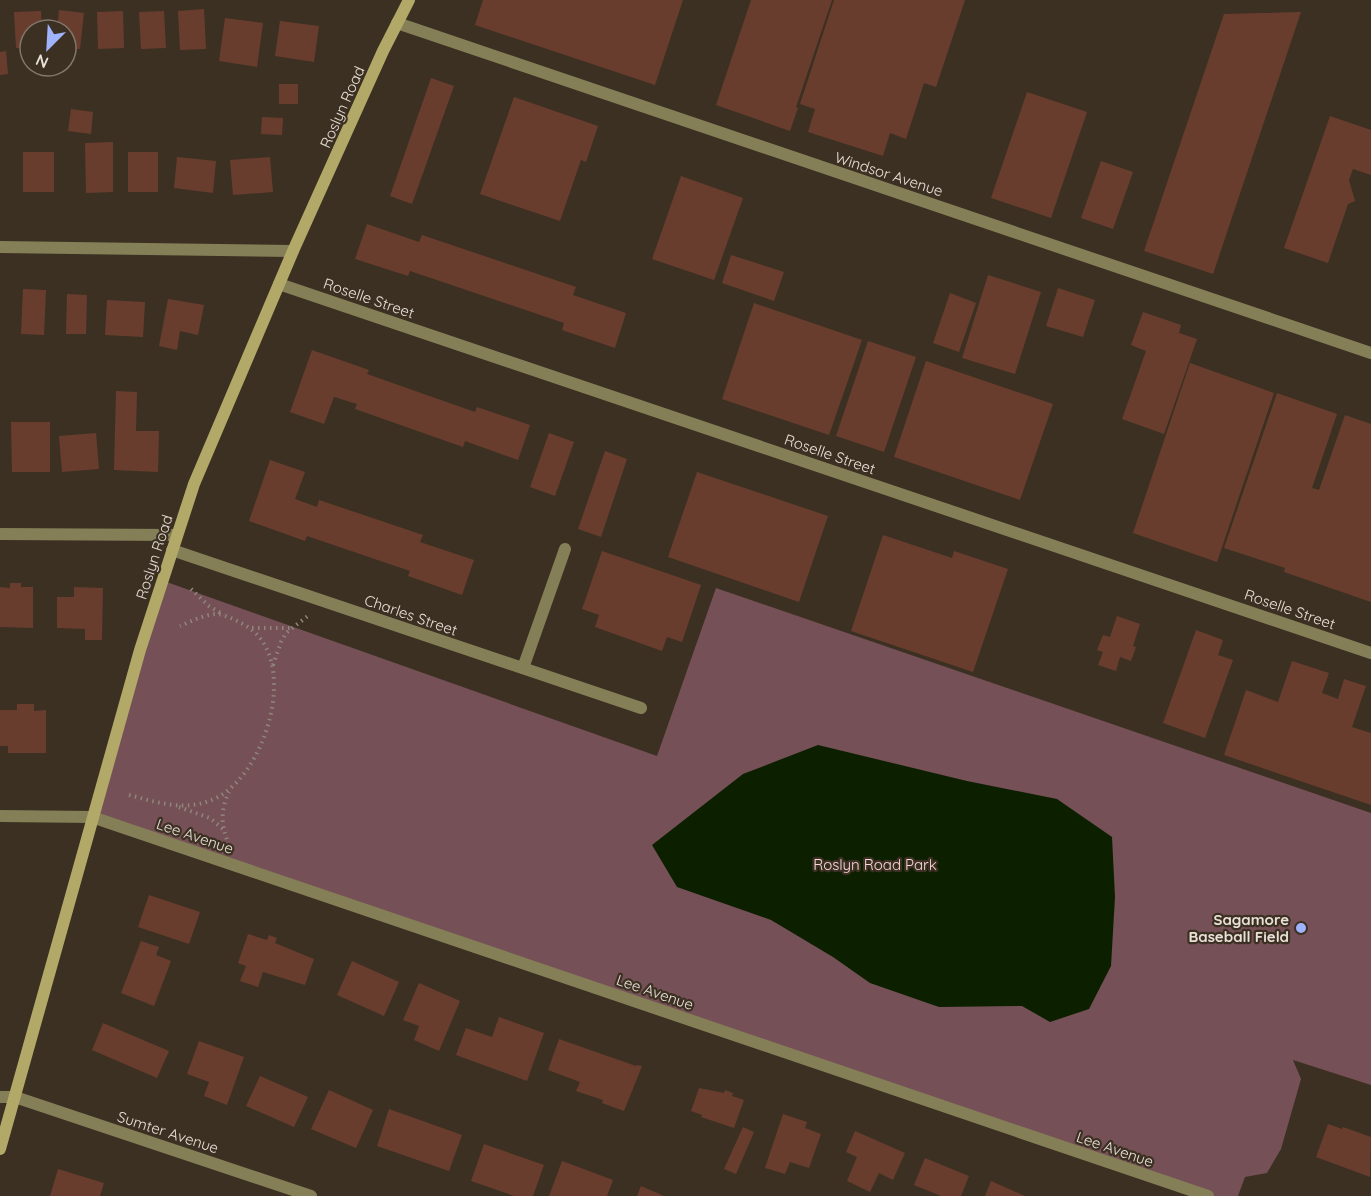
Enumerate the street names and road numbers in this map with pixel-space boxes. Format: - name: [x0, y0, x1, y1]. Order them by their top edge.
- street label: Roslyn Road: [315, 63, 369, 151]
- street label: Windsor Avenue: [832, 148, 946, 200]
- street label: Roselle Street: [321, 274, 417, 322]
- street label: Roselle Street: [782, 430, 878, 478]
- street label: Roslyn Road: [131, 512, 177, 602]
- street label: Roselle Street: [1242, 585, 1338, 633]
- street label: Charles Street: [362, 590, 460, 640]
- street label: Lee Avenue: [154, 814, 236, 858]
- street label: Lee Avenue: [614, 970, 696, 1014]
- street label: Sumter Avenue: [115, 1107, 221, 1157]
- street label: Lee Avenue: [1074, 1127, 1156, 1171]

